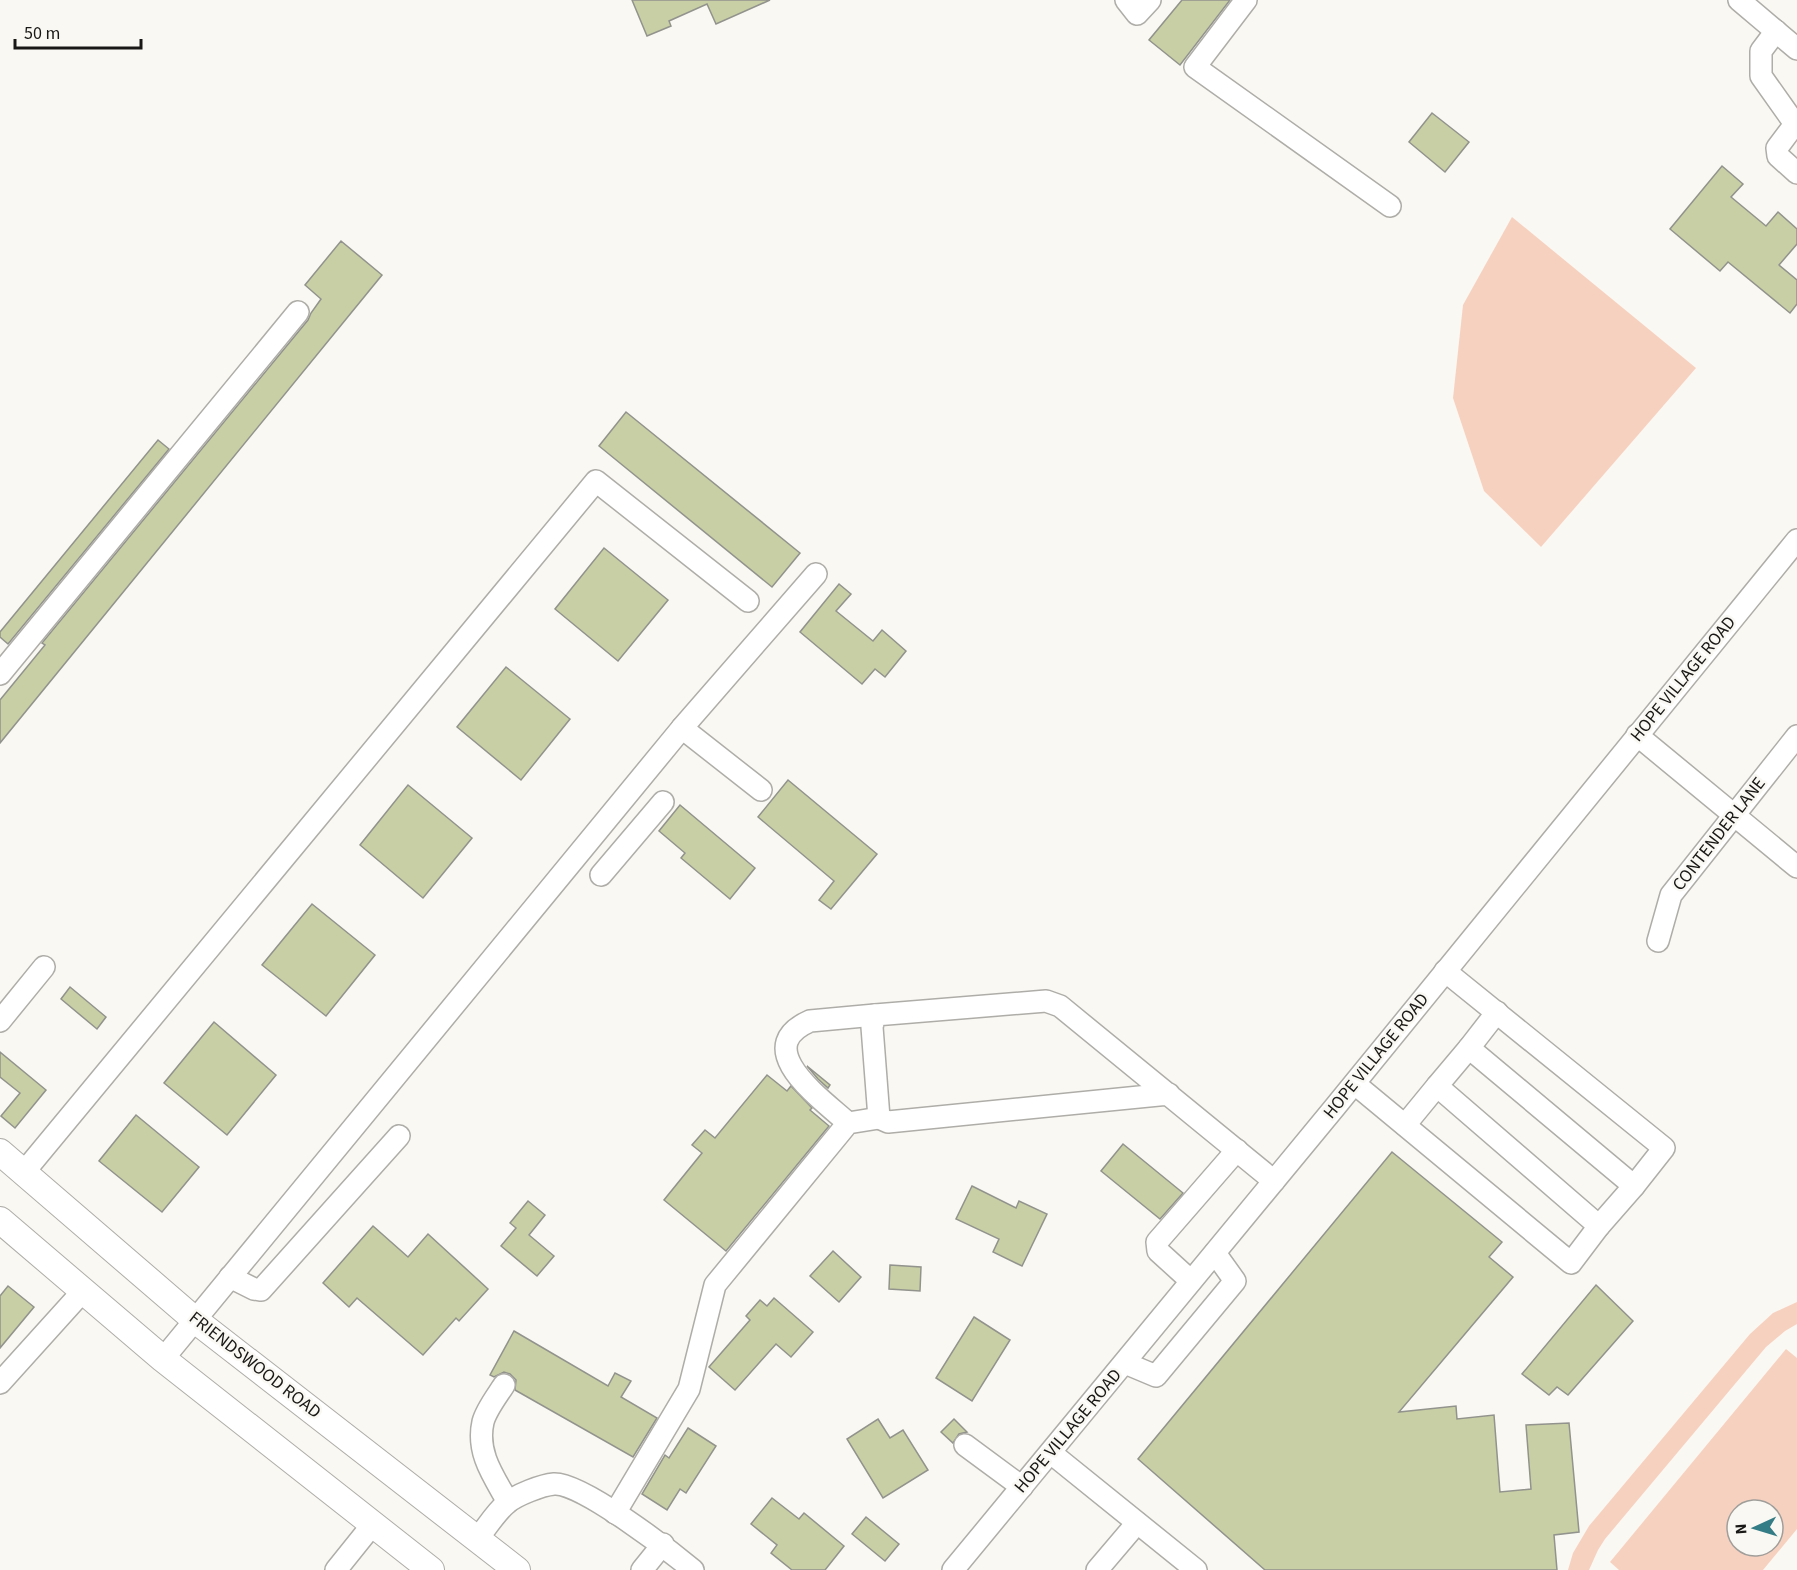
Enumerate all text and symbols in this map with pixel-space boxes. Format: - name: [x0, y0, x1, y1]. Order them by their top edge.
- scale bar: [15, 12, 141, 50]
- text: 50 m: [24, 21, 60, 46]
- street label: HOPE VILLAGE ROAD: [1624, 611, 1742, 747]
- street label: CONTENDER LANE: [1667, 772, 1771, 896]
- street label: HOPE VILLAGE ROAD: [1317, 988, 1435, 1124]
- street label: FRIENDSWOOD ROAD: [184, 1306, 326, 1424]
- street label: HOPE VILLAGE ROAD: [1009, 1364, 1127, 1498]
- north arrow: [1725, 1498, 1785, 1558]
- text: N: [1730, 1523, 1752, 1535]

